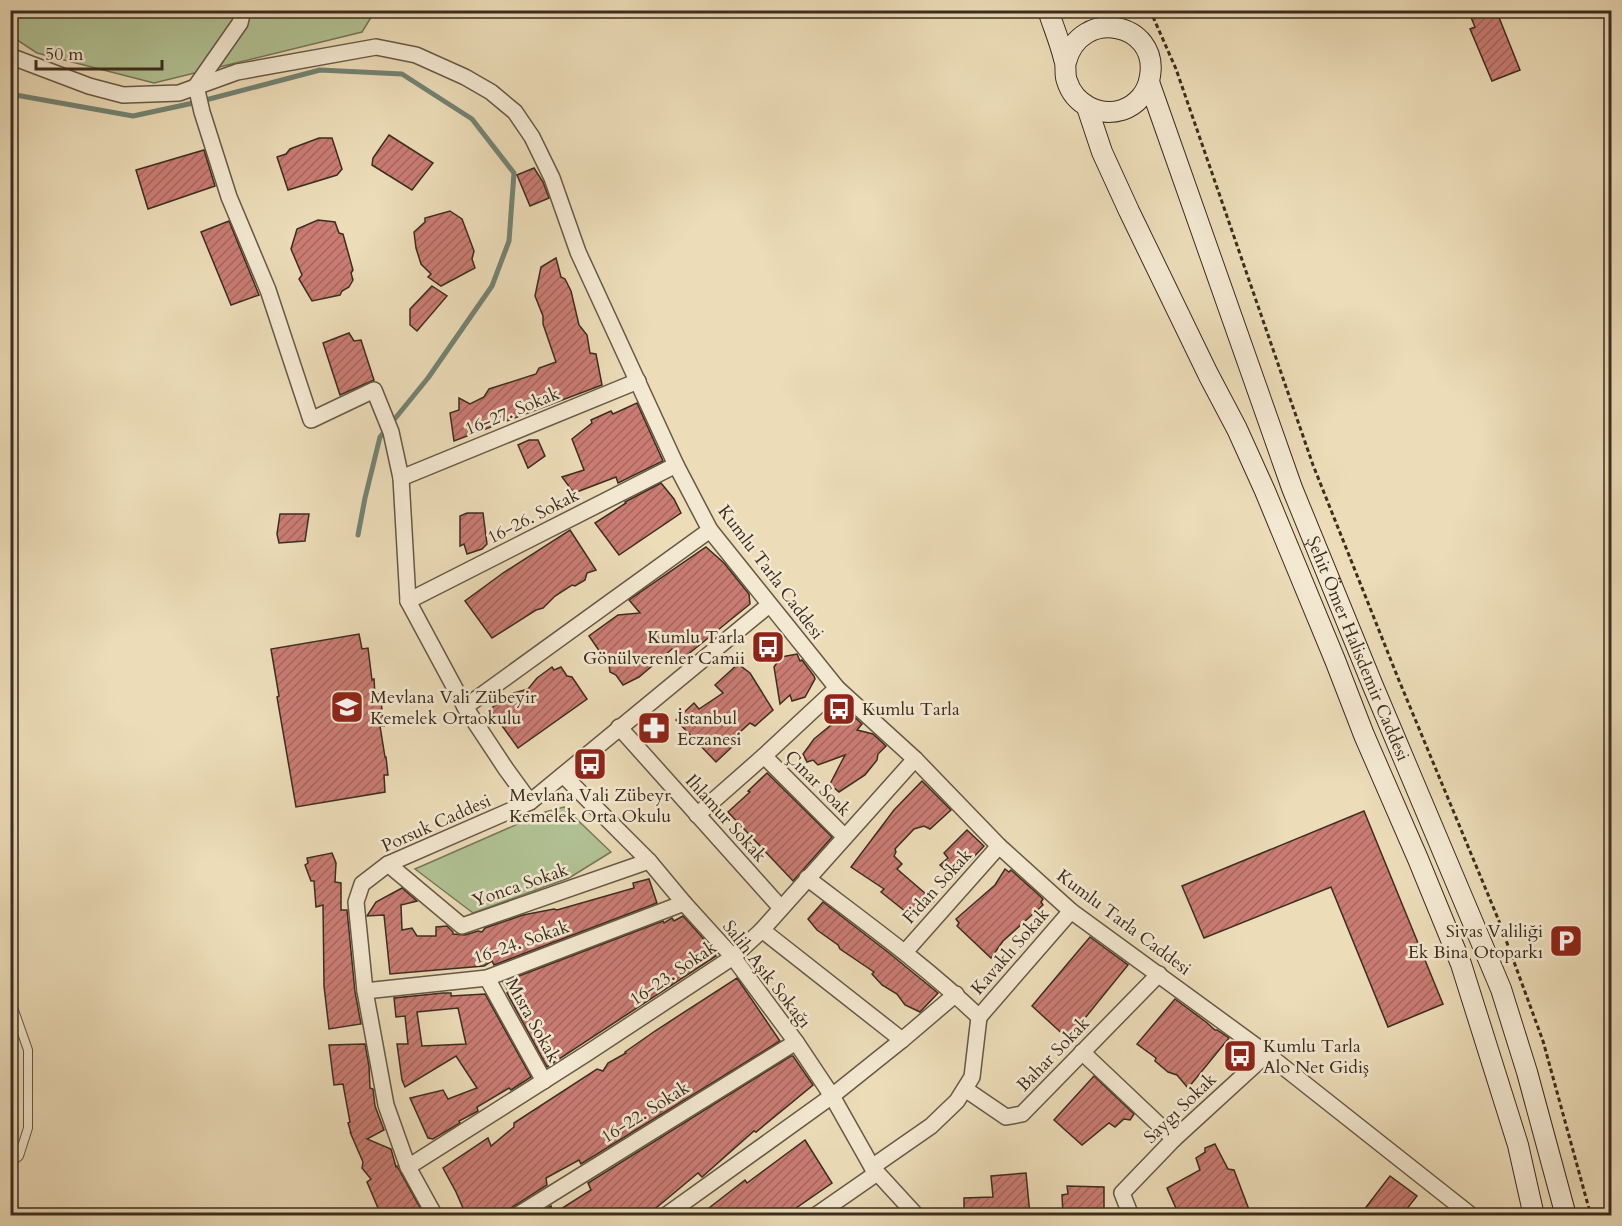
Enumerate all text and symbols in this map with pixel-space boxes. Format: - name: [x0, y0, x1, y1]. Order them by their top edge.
- scale bar: [36, 33, 162, 71]
- text: 50 m: [45, 42, 84, 67]
- street label: 16-27. Sokak: [461, 381, 564, 442]
- street label: 16-26. Sokak: [483, 482, 584, 550]
- street label: Kumlu Tarla Caddesi: [712, 500, 829, 645]
- street label: Şehit Ömer Halisdemir Caddesi: [1300, 532, 1415, 765]
- place label: Kumlu Tarla Gönülverenler Camii: [583, 625, 745, 671]
- bus stop icon: Kumlu Tarla Gönülverenler Camii: [750, 629, 786, 665]
- place label: Mevlana Vali Zübeyir Kemelek Ortaokulu: [370, 685, 537, 731]
- school or university icon: Mevlana Vali Zübeyir Kemelek Ortaokulu: [329, 689, 365, 725]
- bus stop icon: Kumlu Tarla: [821, 691, 857, 727]
- place label: Kumlu Tarla: [862, 697, 960, 722]
- place label: İstanbul Eczanesi: [677, 706, 742, 752]
- pharmacy icon: İstanbul Eczanesi: [636, 710, 672, 746]
- street label: Çınar Soak: [779, 745, 857, 822]
- bus stop icon: Mevlana Vali Zübeyr Kemelek Orta Okulu: [572, 746, 608, 782]
- street label: Ihlamur Sokak: [679, 769, 772, 868]
- place label: Mevlana Vali Zübeyr Kemelek Orta Okulu: [509, 783, 671, 829]
- street label: Porsuk Caddesi: [378, 788, 495, 859]
- street label: Fidan Sokak: [897, 843, 978, 929]
- street label: Yonca Sokak: [469, 857, 572, 914]
- street label: Kumlu Tarla Caddesi: [1051, 864, 1196, 981]
- street label: Kavaklı Sokak: [966, 902, 1055, 1000]
- street label: 16-24. Sokak: [470, 914, 573, 971]
- street label: Salih Aşık Sokağı: [716, 915, 817, 1034]
- place label: Sivas Valiliği Ek Bina Otoparkı: [1408, 919, 1543, 965]
- parking icon: Sivas Valiliği Ek Bina Otoparkı: [1548, 923, 1584, 959]
- street label: 16-23. Sokak: [625, 935, 722, 1012]
- street label: Mısra Sokak: [499, 974, 566, 1067]
- street label: Bahar Sokak: [1011, 1011, 1096, 1097]
- place label: Kumlu Tarla Alo Net Gidiş: [1263, 1034, 1369, 1080]
- bus stop icon: Kumlu Tarla Alo Net Gidiş: [1222, 1038, 1258, 1074]
- street label: Saygı Sokak: [1139, 1067, 1222, 1149]
- street label: 16-22. Sokak: [596, 1075, 695, 1150]

